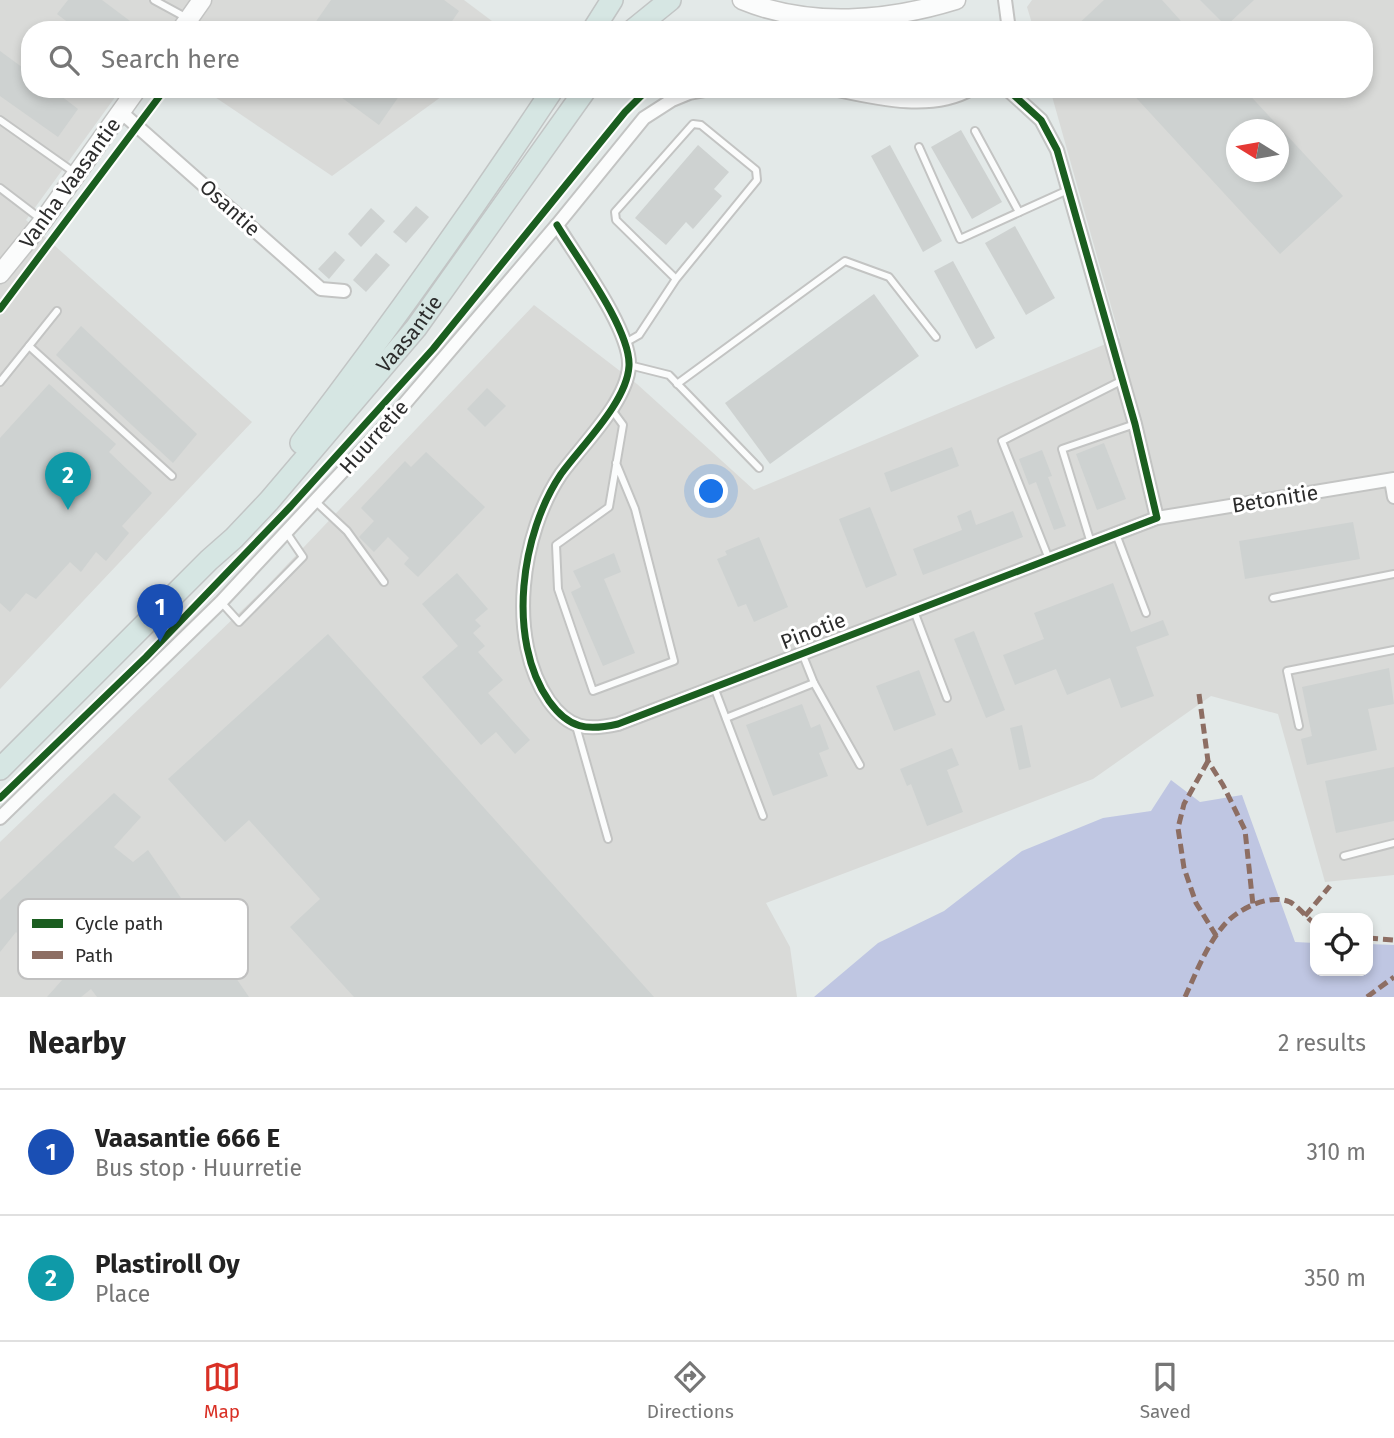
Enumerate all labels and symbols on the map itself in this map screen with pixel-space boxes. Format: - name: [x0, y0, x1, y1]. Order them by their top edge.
- street label: Vanha Vaasantie: [14, 112, 126, 254]
- north arrow: [1226, 119, 1289, 182]
- street label: Osantie: [194, 174, 266, 242]
- street label: Vaasantie: [371, 290, 448, 378]
- street label: Huurretie: [334, 395, 414, 479]
- pin: 2: [45, 452, 91, 510]
- your location: [694, 474, 728, 508]
- street label: Betonitie: [1230, 479, 1320, 519]
- pin: 1: [137, 584, 183, 642]
- street label: Pinotie: [777, 607, 849, 655]
- legend: [18, 899, 248, 979]
- text: Cycle path: [75, 912, 163, 935]
- text: Path: [75, 944, 113, 967]

